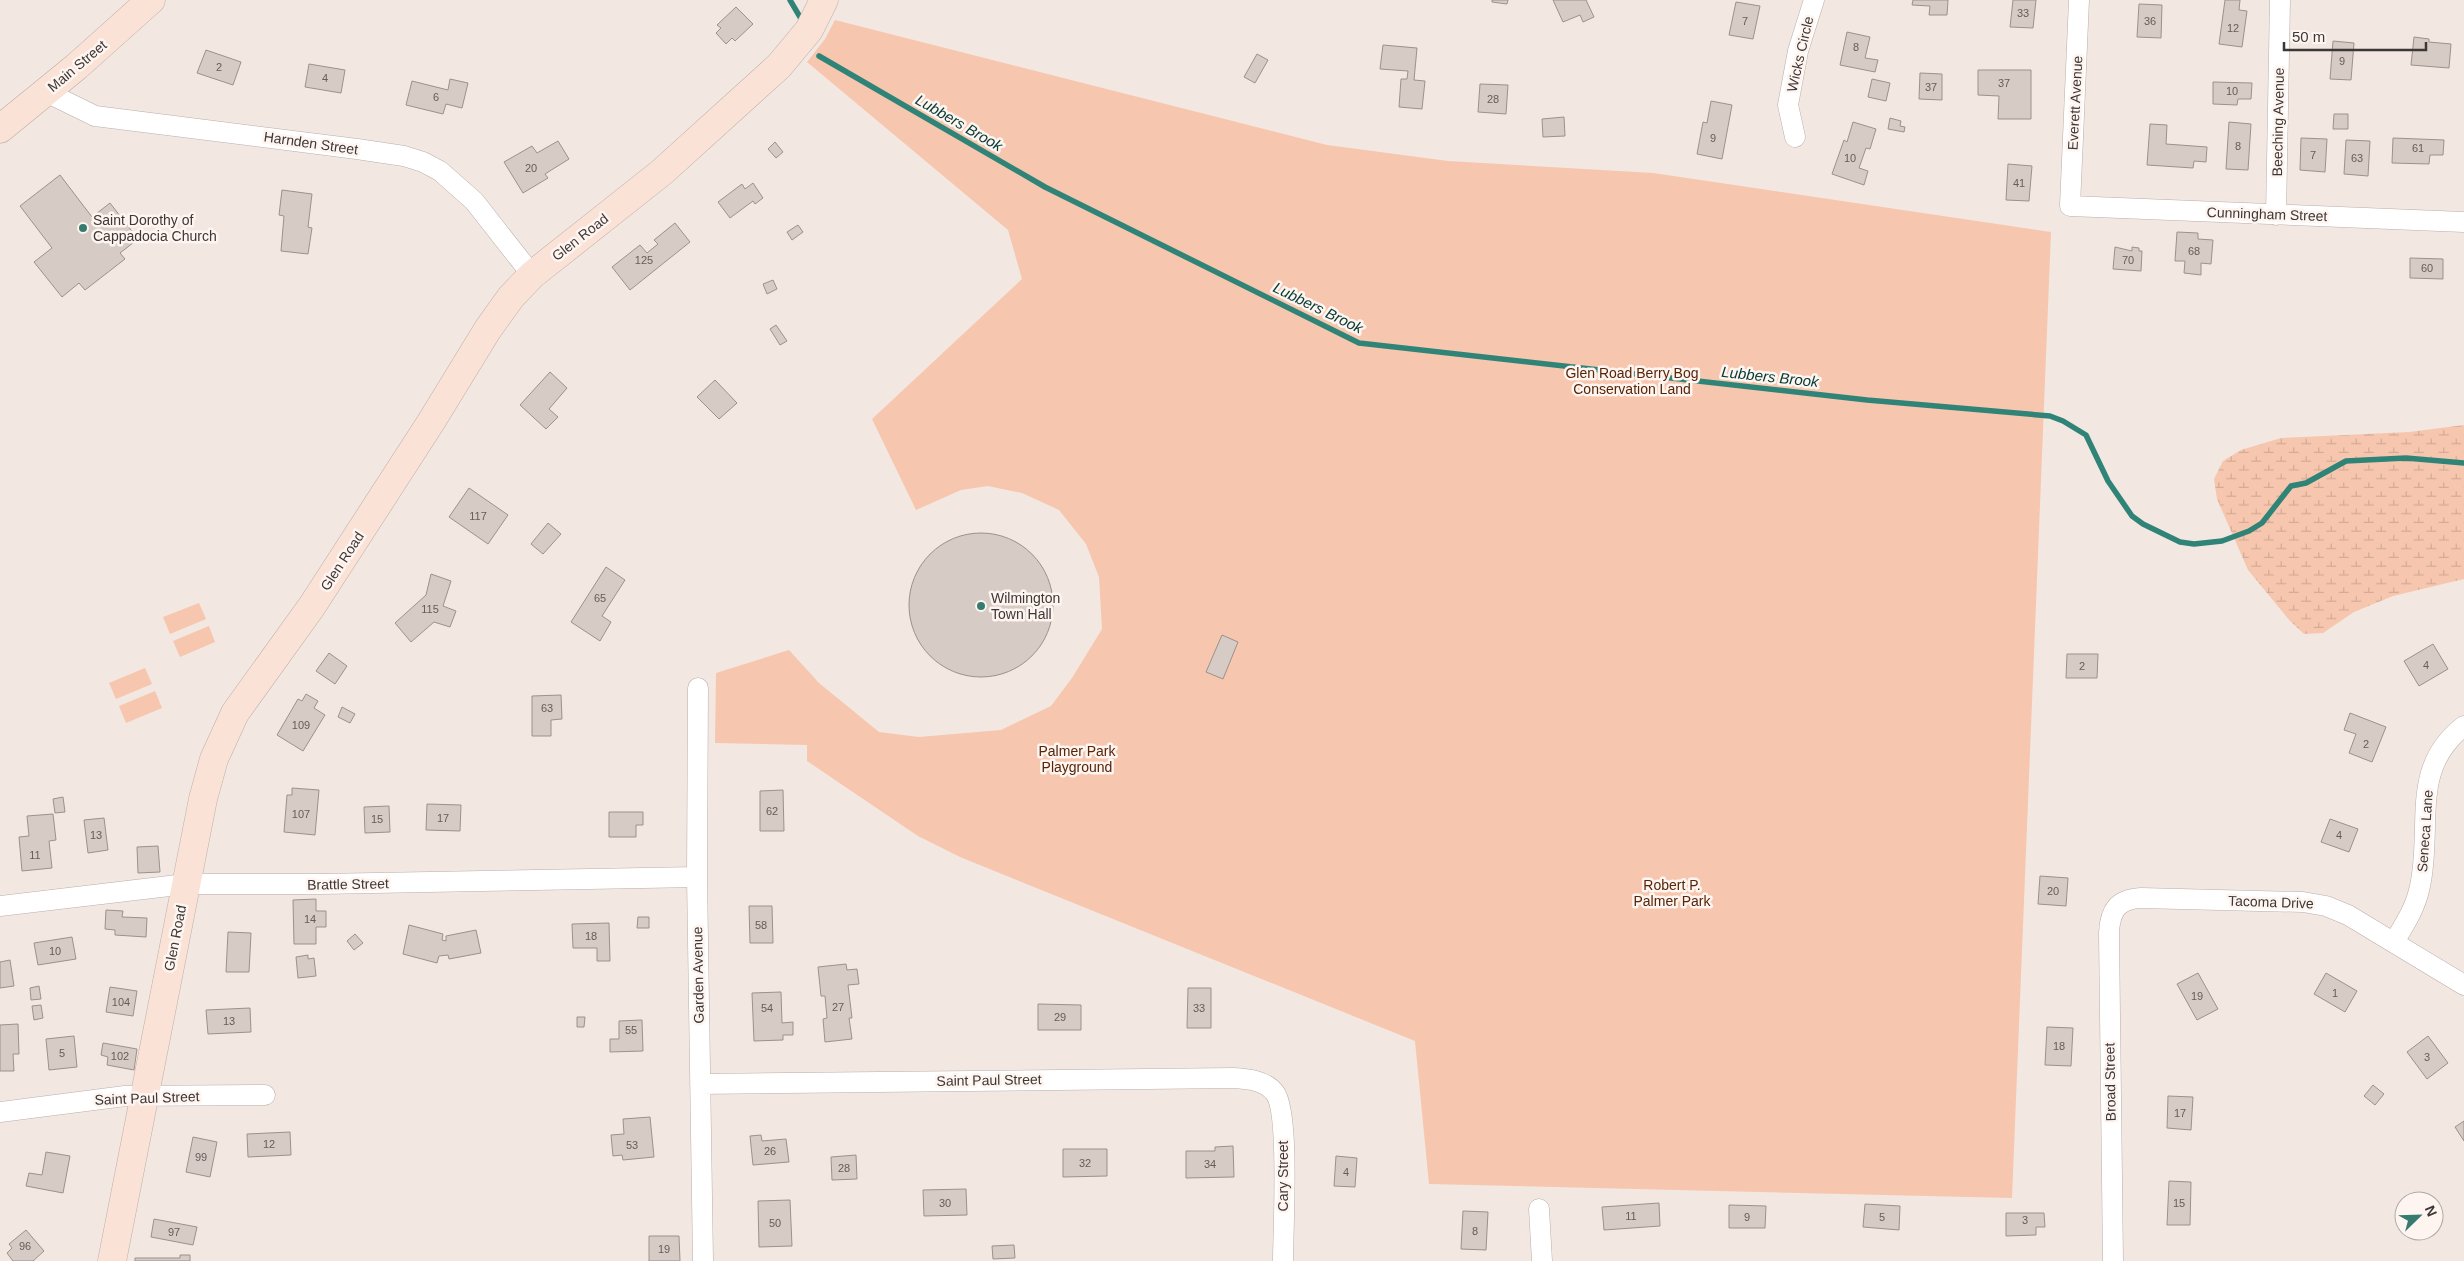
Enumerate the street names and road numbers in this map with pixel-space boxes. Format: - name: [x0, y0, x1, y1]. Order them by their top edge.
- street label: Wicks Circle: [1784, 14, 1817, 93]
- street label: Main Street: [44, 37, 110, 95]
- street label: Everett Avenue: [2065, 55, 2085, 151]
- street label: Beeching Avenue: [2269, 67, 2287, 176]
- street label: Harnden Street: [263, 128, 359, 158]
- street label: Cunningham Street: [2206, 204, 2328, 224]
- street label: Glen Road: [549, 210, 611, 264]
- street label: Glen Road: [317, 529, 367, 593]
- street label: Seneca Lane: [2414, 789, 2436, 873]
- street label: Brattle Street: [307, 875, 389, 893]
- street label: Tacoma Drive: [2228, 893, 2314, 911]
- street label: Glen Road: [161, 904, 189, 972]
- street label: Garden Avenue: [689, 926, 707, 1024]
- street label: Broad Street: [2101, 1042, 2119, 1121]
- street label: Saint Paul Street: [936, 1071, 1042, 1089]
- street label: Saint Paul Street: [94, 1088, 200, 1108]
- street label: Cary Street: [1275, 1140, 1291, 1211]

